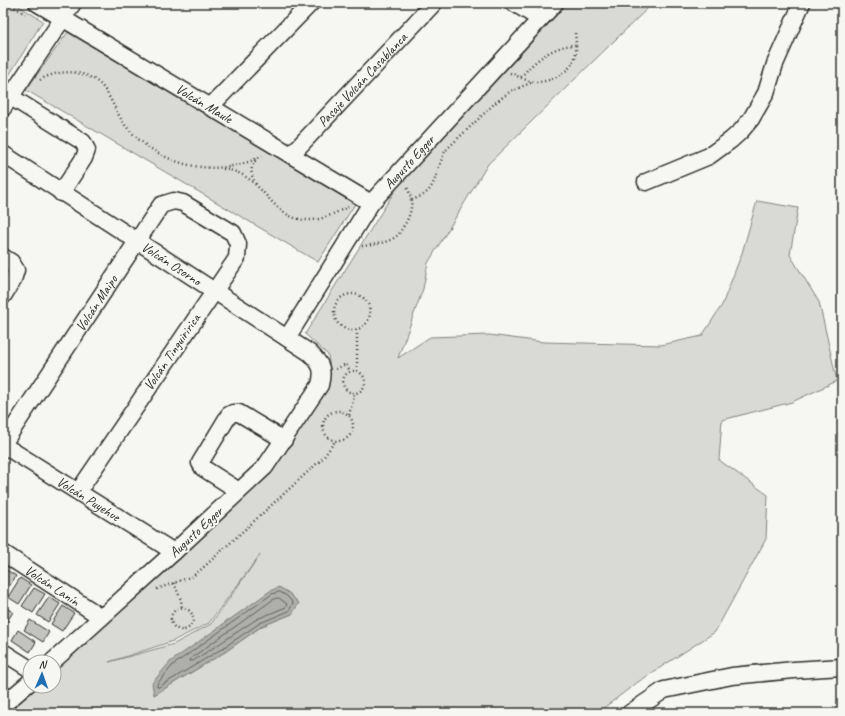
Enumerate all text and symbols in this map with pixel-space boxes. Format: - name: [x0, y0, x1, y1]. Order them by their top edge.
- street label: Pasaje Volcán Casablanca: [314, 28, 411, 130]
- street label: Volcán Maule: [173, 80, 237, 127]
- street label: Augusto Egger: [380, 131, 438, 192]
- street label: Volcán Osorno: [139, 238, 206, 290]
- street label: Volcán Maipo: [72, 271, 121, 334]
- street label: Volcán Tinguiririca: [140, 309, 205, 394]
- street label: Volcán Puyehue: [54, 472, 125, 525]
- street label: Augusto Egger: [166, 502, 227, 561]
- street label: Volcán Lanín: [22, 561, 84, 610]
- north arrow: [22, 654, 62, 694]
- text: N: [39, 657, 48, 671]

